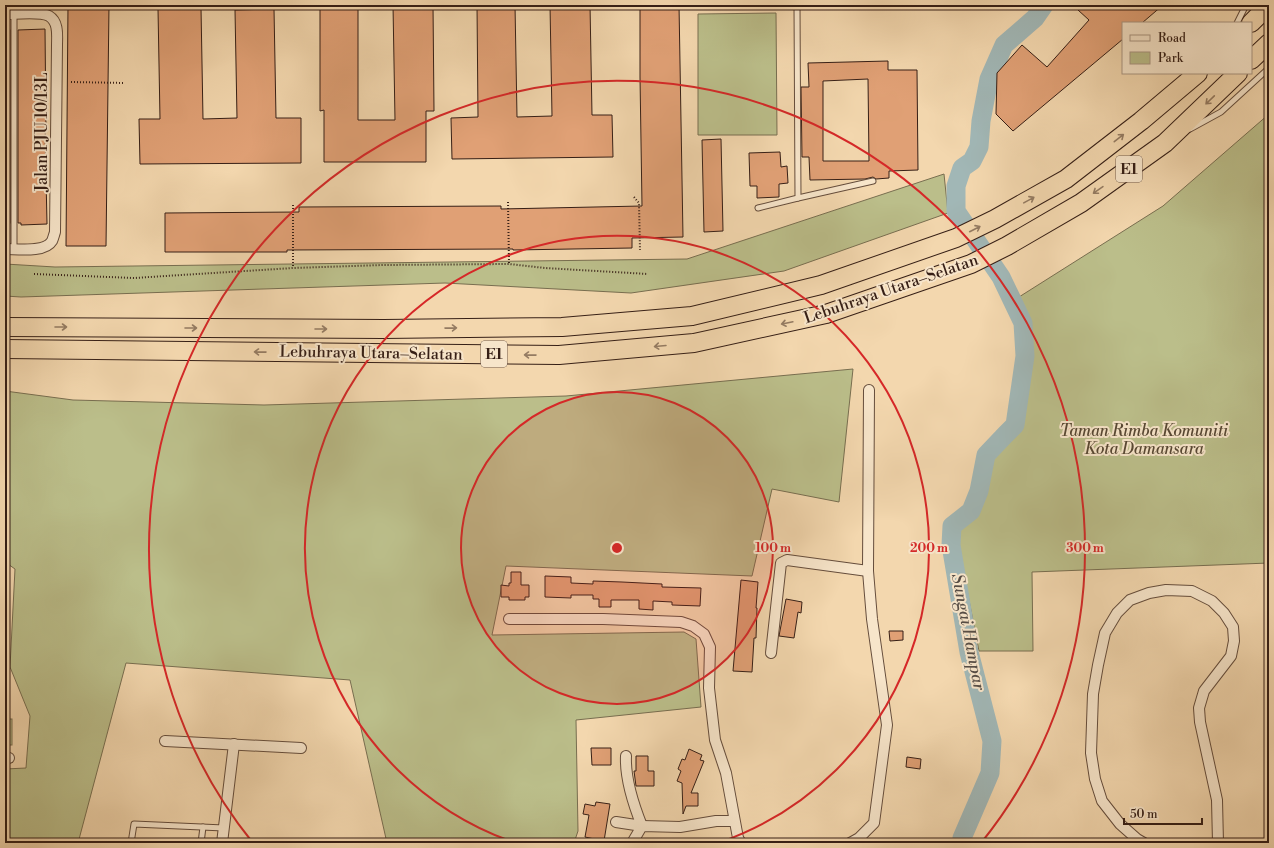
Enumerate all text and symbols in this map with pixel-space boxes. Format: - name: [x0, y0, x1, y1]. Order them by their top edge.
- legend: [1122, 22, 1252, 74]
- text: Road: [1158, 31, 1186, 46]
- text: Park: [1158, 51, 1184, 66]
- street label: Jalan PJU 10/13L: [32, 72, 52, 193]
- one-way arrow: [1205, 95, 1215, 105]
- one-way arrow: [1114, 134, 1125, 142]
- road number: E1: [1116, 156, 1142, 182]
- one-way arrow: [1093, 186, 1104, 195]
- one-way arrow: [1023, 195, 1035, 203]
- one-way arrow: [969, 224, 981, 232]
- street label: Lebuhraya Utara–Selatan: [801, 250, 981, 328]
- one-way arrow: [781, 319, 794, 327]
- one-way arrow: [54, 323, 67, 331]
- one-way arrow: [184, 324, 197, 332]
- one-way arrow: [444, 324, 457, 332]
- one-way arrow: [314, 325, 327, 333]
- street label: Lebuhraya Utara–Selatan: [279, 341, 463, 365]
- road number: E1: [481, 341, 507, 367]
- one-way arrow: [654, 343, 667, 350]
- one-way arrow: [254, 348, 267, 356]
- one-way arrow: [524, 351, 537, 359]
- park label: Taman Rimba Komuniti Kota Damansara: [1060, 421, 1228, 459]
- centre of rings: [610, 541, 624, 555]
- text: 100 m: [755, 541, 791, 556]
- text: 200 m: [910, 541, 948, 556]
- text: 300 m: [1066, 541, 1104, 556]
- water label: Sungai Hampar: [946, 572, 990, 693]
- scale bar: [1124, 800, 1202, 826]
- text: 50 m: [1130, 807, 1158, 822]

